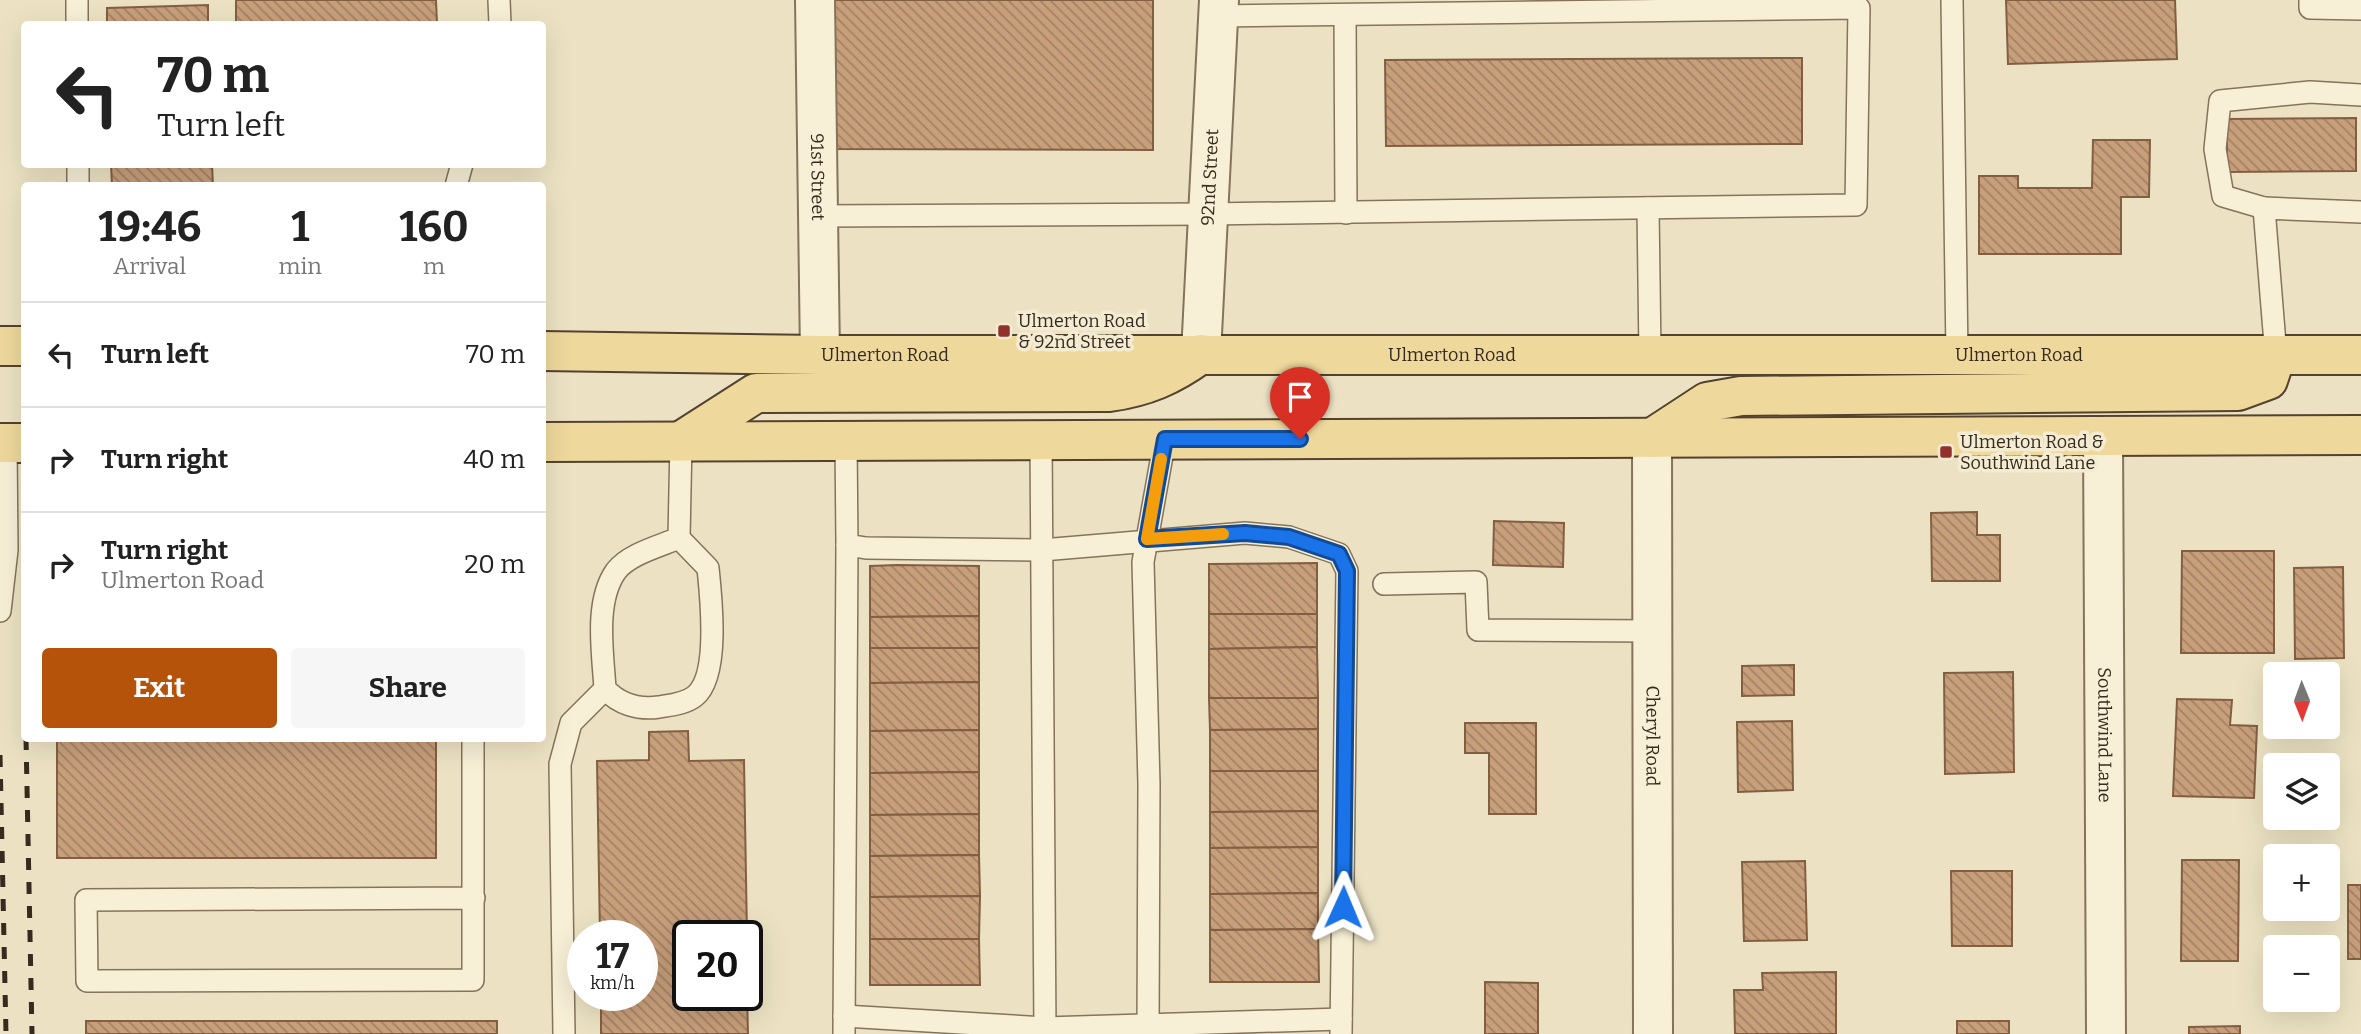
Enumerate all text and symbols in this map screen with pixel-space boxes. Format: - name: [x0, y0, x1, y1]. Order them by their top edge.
- text: 70 m: [157, 46, 269, 105]
- icon: left: [42, 49, 133, 140]
- text: Turn left: [157, 106, 285, 144]
- street label: 92nd Street: [1197, 128, 1223, 226]
- street label: 91st Street: [806, 133, 829, 221]
- text: 19:46: [98, 202, 201, 252]
- text: 1: [291, 202, 309, 252]
- text: 160: [399, 202, 469, 252]
- text: Arrival: [113, 252, 186, 280]
- text: min: [279, 252, 322, 280]
- text: m: [423, 252, 445, 280]
- place label: Ulmerton Road & 92nd Street: [1018, 310, 1146, 353]
- marker: Ulmerton Road & 92nd Street: [996, 323, 1012, 339]
- icon: left: [42, 336, 80, 374]
- text: Turn left: [101, 339, 209, 370]
- text: 70 m: [466, 339, 525, 370]
- street label: Ulmerton Road: [821, 344, 949, 366]
- street label: Ulmerton Road: [1388, 344, 1516, 366]
- street label: Ulmerton Road: [1955, 344, 2083, 366]
- pin: [1270, 367, 1330, 439]
- icon: arrive: [1281, 378, 1319, 416]
- place label: Ulmerton Road & Southwind Lane: [1960, 431, 2104, 474]
- icon: right: [42, 441, 80, 479]
- text: Turn right: [101, 444, 228, 475]
- text: 40 m: [463, 444, 525, 475]
- marker: Ulmerton Road & Southwind Lane: [1938, 444, 1954, 460]
- text: Turn right: [101, 535, 228, 566]
- icon: right: [42, 546, 80, 584]
- text: 20 m: [464, 549, 525, 580]
- text: Ulmerton Road: [101, 566, 264, 594]
- button: Exit: [42, 648, 277, 728]
- button: Share: [291, 648, 525, 728]
- north arrow: [2263, 662, 2340, 738]
- map controls: [2263, 662, 2340, 1012]
- street label: Southwind Lane: [2093, 667, 2116, 803]
- street label: Cheryl Road: [1641, 686, 1664, 787]
- button: layers: [2263, 753, 2340, 830]
- button: +: [2263, 844, 2340, 921]
- position arrow: [1306, 870, 1380, 944]
- speed limit sign: 20: [672, 920, 763, 1011]
- text: 17: [596, 935, 629, 977]
- button: −: [2263, 935, 2340, 1012]
- text: km/h: [590, 972, 635, 994]

